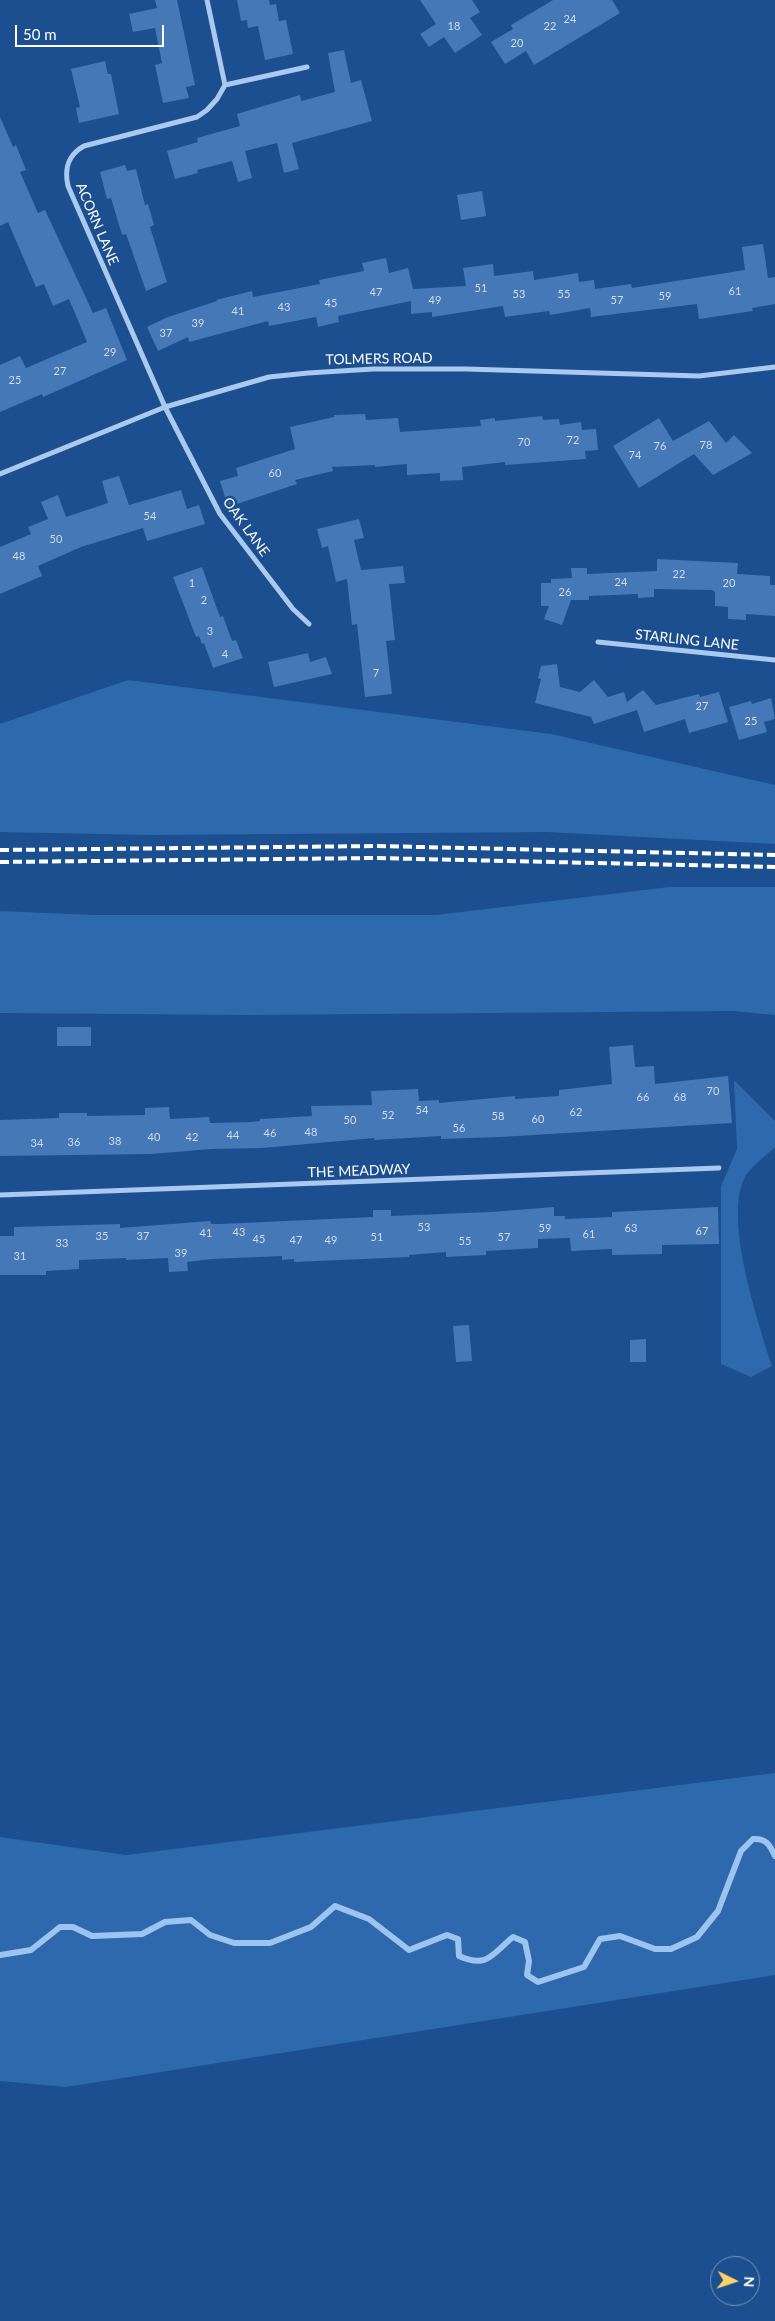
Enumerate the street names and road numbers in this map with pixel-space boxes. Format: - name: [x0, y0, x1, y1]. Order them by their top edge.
- street label: ACORN LANE: [72, 180, 122, 268]
- street label: TOLMERS ROAD: [325, 350, 433, 368]
- street label: OAK LANE: [219, 494, 273, 560]
- street label: STARLING LANE: [634, 626, 740, 654]
- street label: THE MEADWAY: [307, 1161, 411, 1181]

